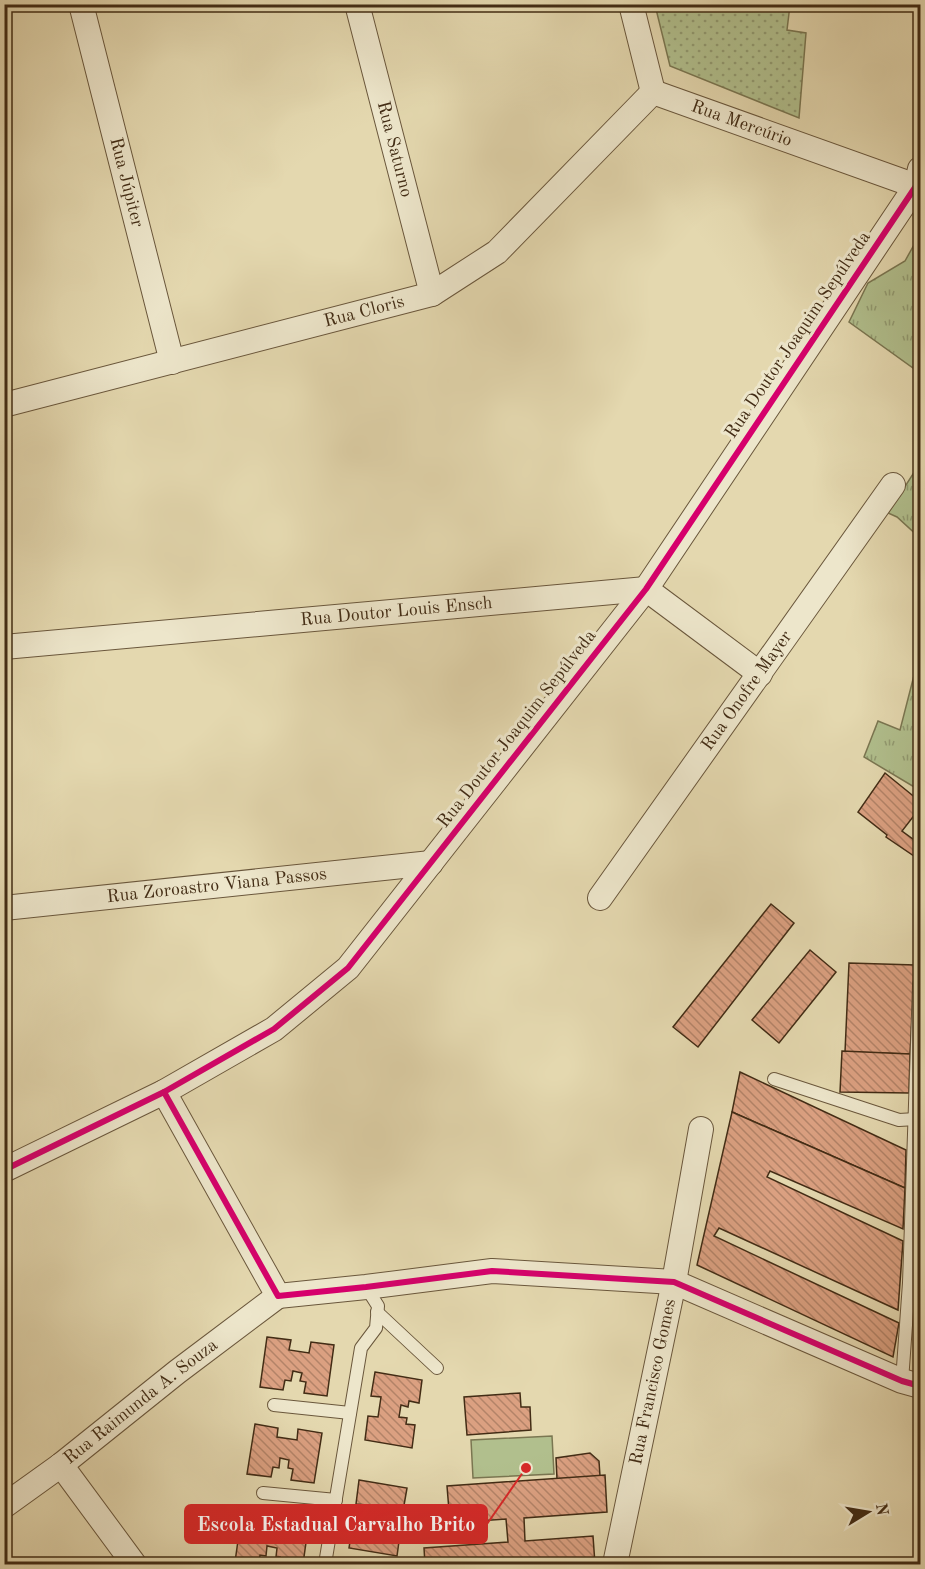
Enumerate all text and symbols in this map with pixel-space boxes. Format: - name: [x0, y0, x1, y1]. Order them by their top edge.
- street label: Rua Mercúrio: [689, 97, 794, 150]
- street label: Rua Saturno: [374, 99, 416, 199]
- street label: Rua Júpiter: [106, 136, 147, 230]
- street label: Rua Doutor Joaquim Sepúlveda: [722, 228, 874, 442]
- street label: Rua Cloris: [322, 293, 406, 331]
- street label: Rua Doutor Louis Ensch: [300, 594, 493, 629]
- street label: Rua Doutor Joaquim Sepúlveda: [434, 627, 600, 831]
- street label: Rua Onofre Mayer: [698, 627, 796, 754]
- street label: Rua Zoroastro Viana Passos: [106, 865, 328, 906]
- street label: Rua Francisco Gomes: [627, 1297, 679, 1467]
- street label: Rua Raimunda A. Souza: [60, 1336, 221, 1468]
- north arrow: [838, 1482, 898, 1542]
- text: N: [872, 1502, 890, 1518]
- callout: Escola Estadual Carvalho Brito: [185, 1505, 487, 1543]
- text: Escola Estadual Carvalho Brito: [197, 1516, 475, 1536]

